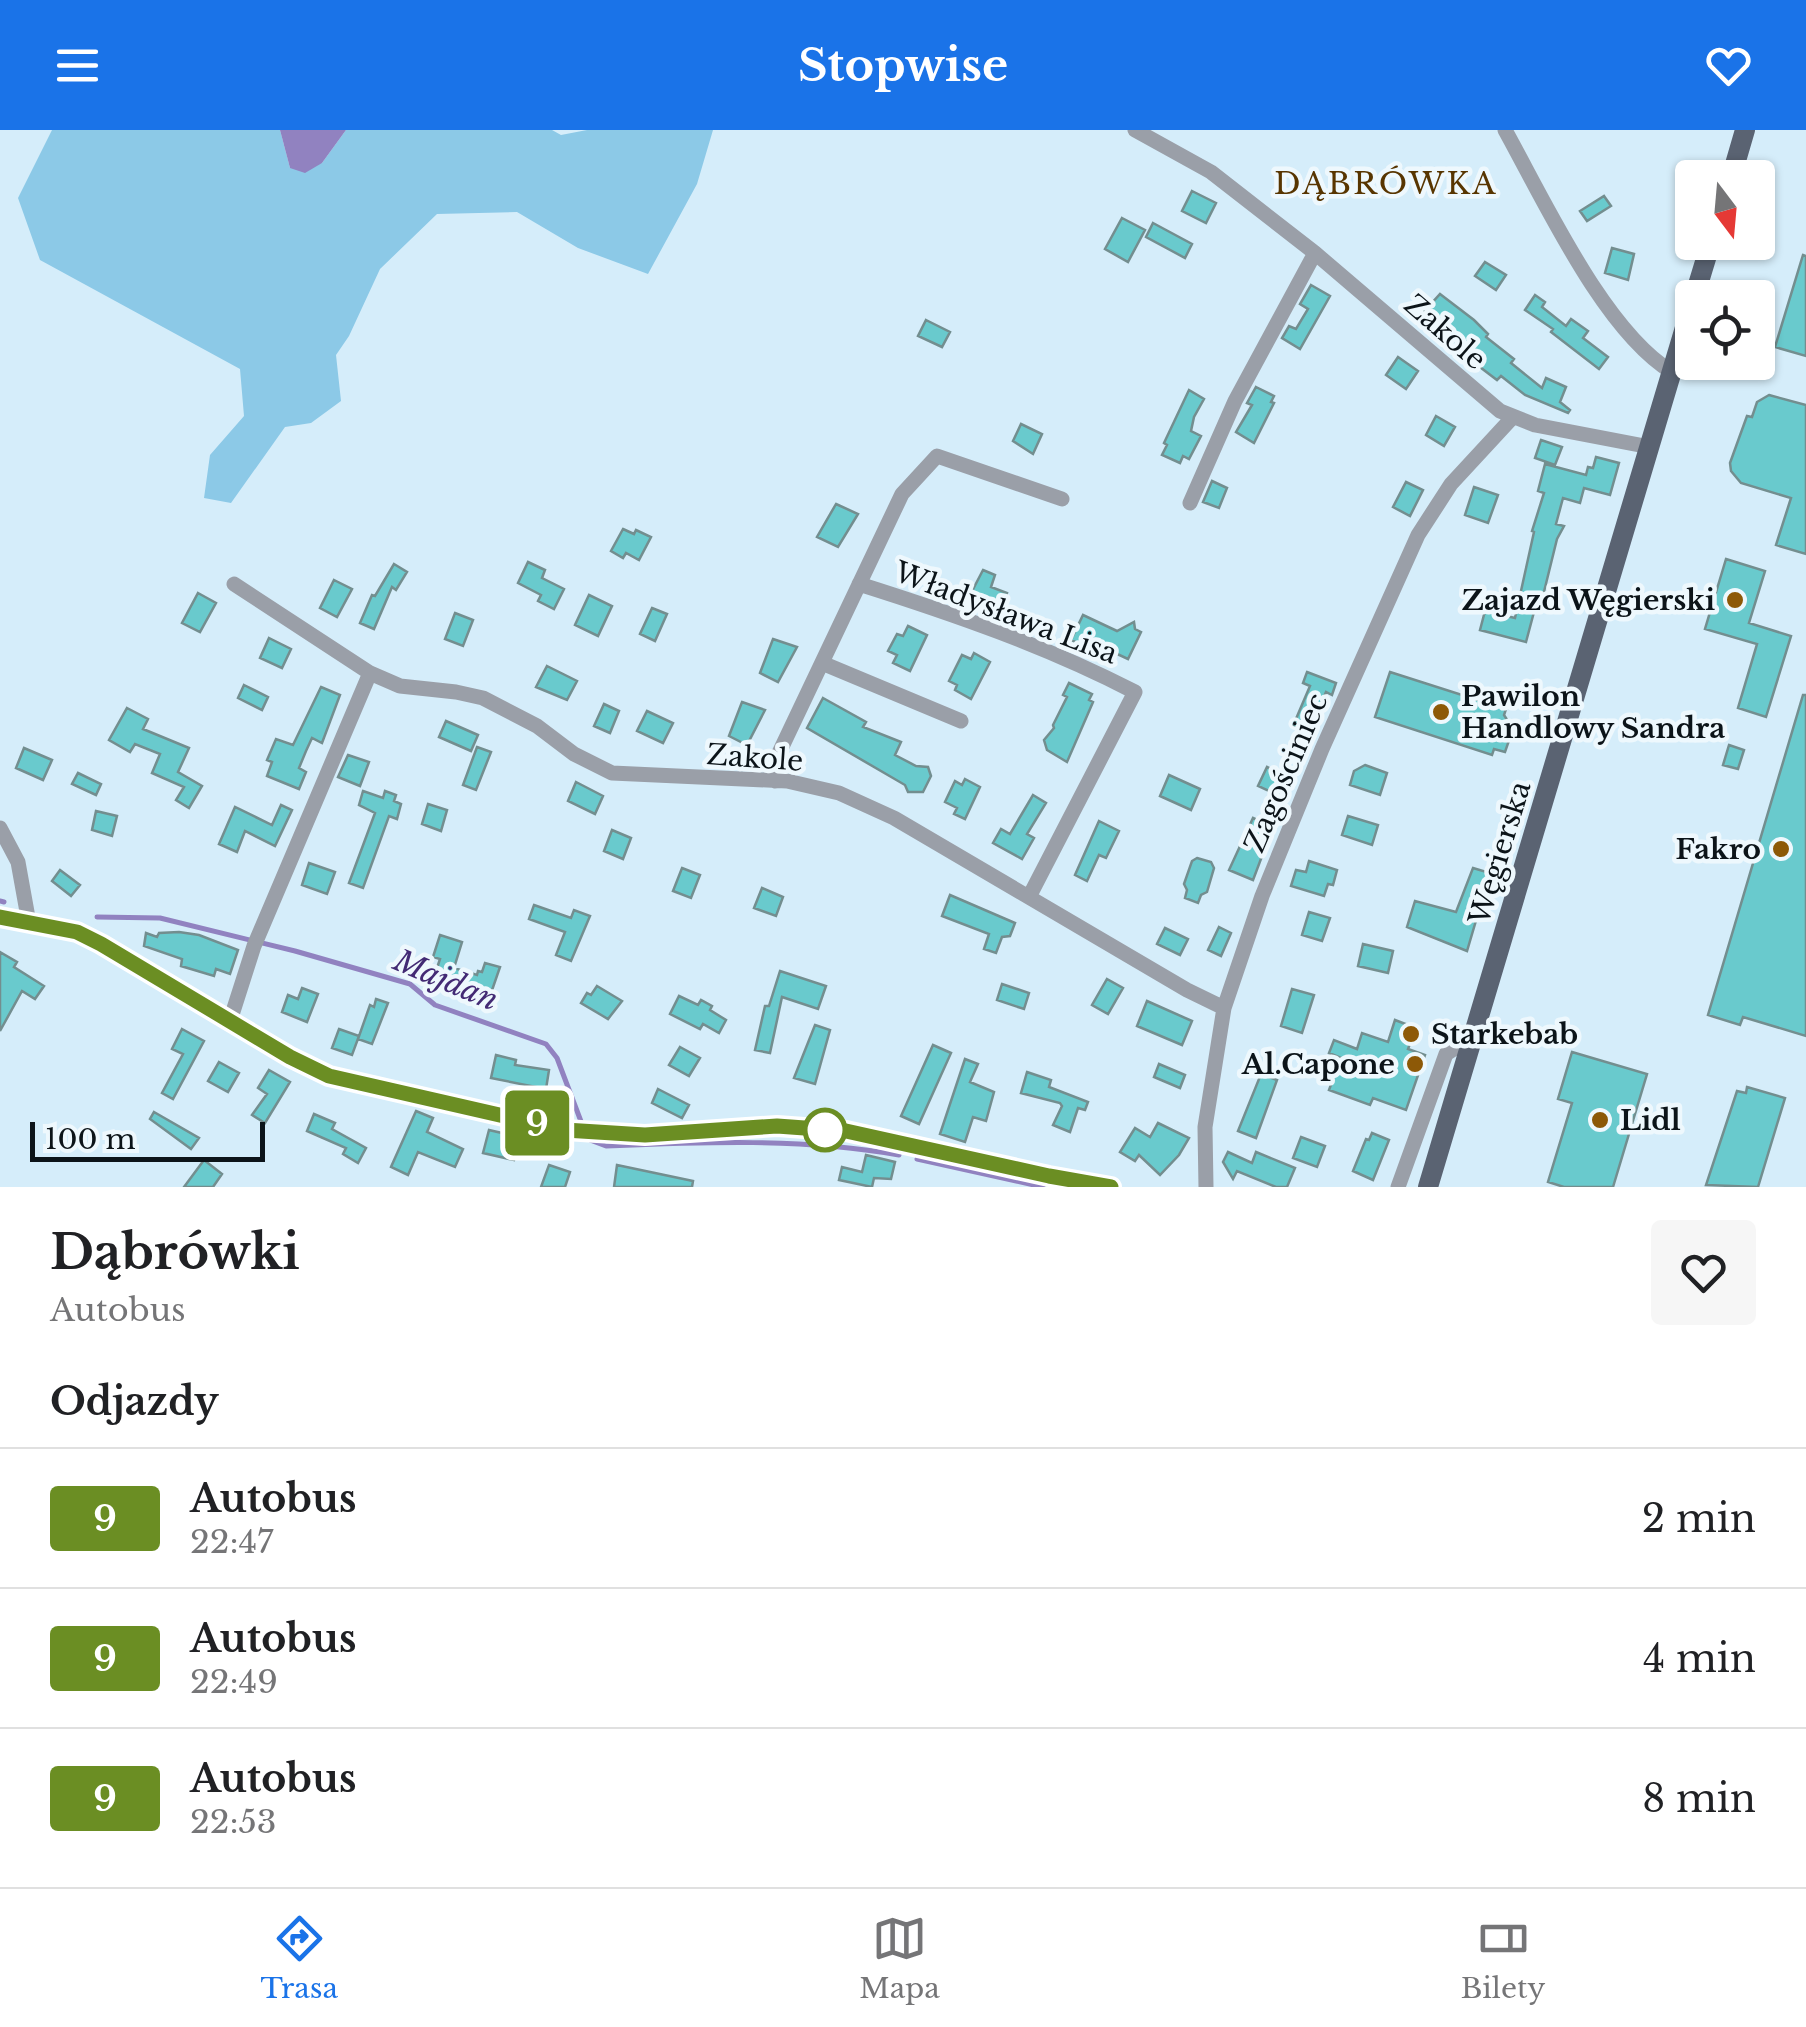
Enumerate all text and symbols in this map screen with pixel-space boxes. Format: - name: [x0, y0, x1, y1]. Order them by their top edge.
- text: Stopwise: [798, 37, 1008, 93]
- icon: menu: [50, 38, 105, 93]
- icon: heart: [1701, 38, 1756, 93]
- north arrow: [1675, 160, 1775, 260]
- map controls: [1675, 160, 1775, 380]
- district label: DĄBRÓWKA: [1274, 165, 1498, 202]
- button: locate: [1675, 280, 1775, 380]
- street label: Zakole: [1397, 287, 1493, 377]
- street label: Władysława Lisa: [889, 554, 1123, 672]
- place label: Zajazd Węgierski: [1462, 583, 1715, 618]
- marker: Zajazd Węgierski: [1724, 589, 1746, 611]
- place label: Pawilon Handlowy Sandra: [1461, 679, 1725, 746]
- street label: Zagościniec: [1237, 688, 1335, 858]
- marker: Pawilon Handlowy Sandra: [1430, 701, 1452, 723]
- street label: Zakole: [706, 737, 804, 779]
- street label: Węgierska: [1461, 777, 1539, 930]
- place label: Fakro: [1675, 832, 1761, 867]
- marker: Fakro: [1770, 838, 1792, 860]
- water label: Majdan: [387, 941, 504, 1018]
- place label: Starkebab: [1431, 1017, 1578, 1052]
- marker: Starkebab: [1400, 1023, 1422, 1045]
- place label: Al.Capone: [1241, 1047, 1395, 1082]
- marker: Al.Capone: [1404, 1053, 1426, 1075]
- line badge: 9: [504, 1090, 570, 1156]
- text: 9: [525, 1102, 549, 1145]
- place label: Lidl: [1620, 1103, 1681, 1138]
- unlabelled marker: [804, 1109, 846, 1151]
- marker: Lidl: [1589, 1109, 1611, 1131]
- scale bar: [30, 1117, 265, 1162]
- text: 100 m: [45, 1122, 136, 1157]
- button: heart: [1651, 1220, 1756, 1325]
- text: Dąbrówki: [50, 1222, 300, 1282]
- text: Autobus: [50, 1290, 186, 1330]
- text: Odjazdy: [50, 1378, 219, 1425]
- text: Autobus: [190, 1475, 357, 1522]
- text: 2 min: [1642, 1495, 1756, 1542]
- text: 9: [93, 1497, 117, 1540]
- text: 22:47: [190, 1522, 273, 1562]
- text: Autobus: [190, 1615, 357, 1662]
- text: 4 min: [1643, 1635, 1756, 1682]
- text: 9: [93, 1637, 117, 1680]
- text: 22:49: [190, 1662, 278, 1702]
- text: Autobus: [190, 1755, 357, 1802]
- text: 8 min: [1642, 1775, 1756, 1822]
- text: 9: [93, 1777, 117, 1820]
- text: 22:53: [190, 1802, 276, 1842]
- tab: Trasa: [261, 1911, 338, 2006]
- tab: Mapa: [859, 1911, 940, 2006]
- tab: Bilety: [1461, 1911, 1545, 2006]

